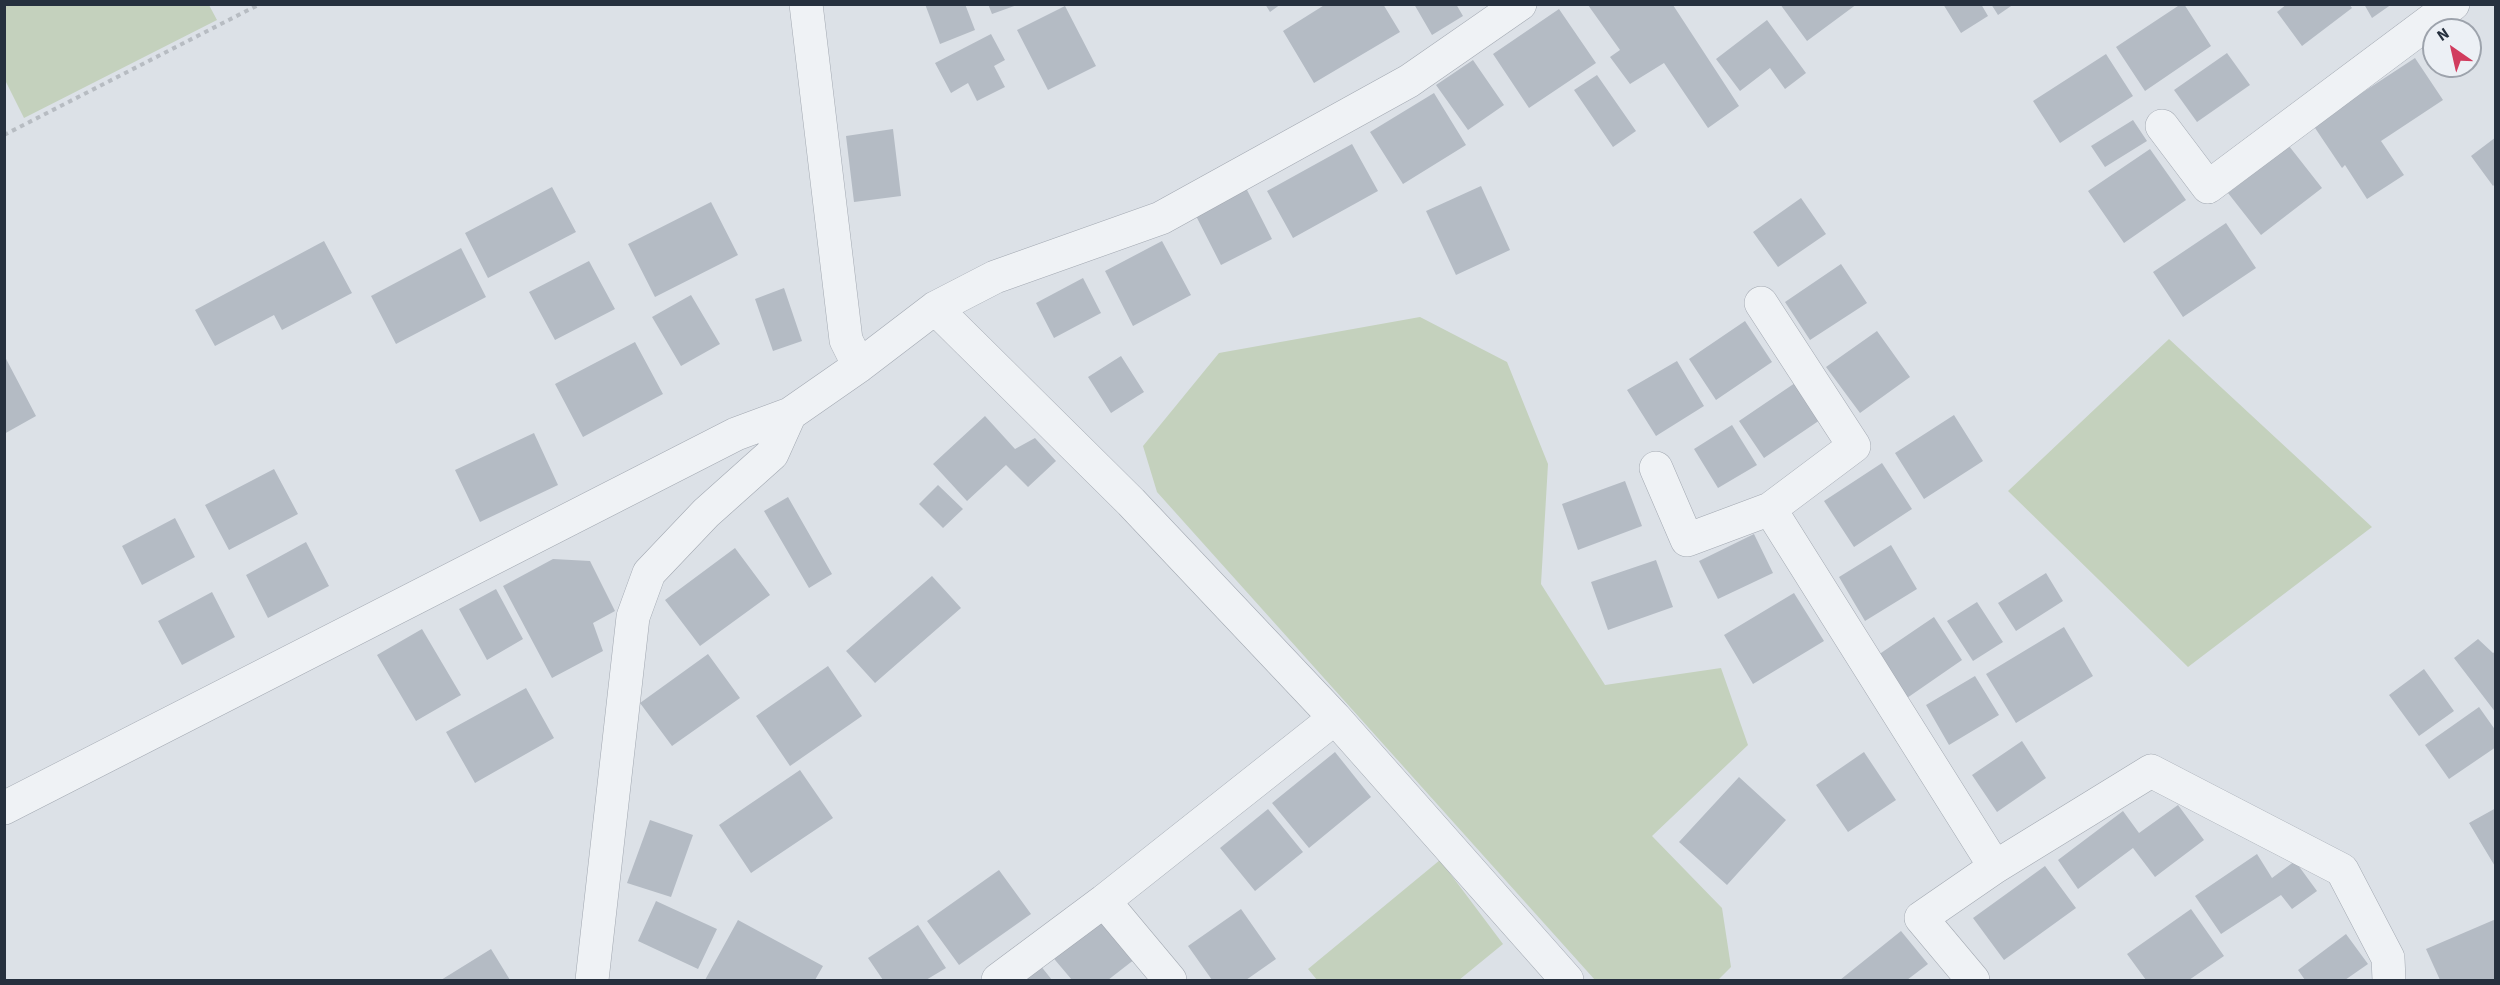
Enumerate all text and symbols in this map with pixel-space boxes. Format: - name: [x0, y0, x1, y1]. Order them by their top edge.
- north arrow: [2422, 18, 2482, 78]
- text: N: [2432, 23, 2454, 47]

